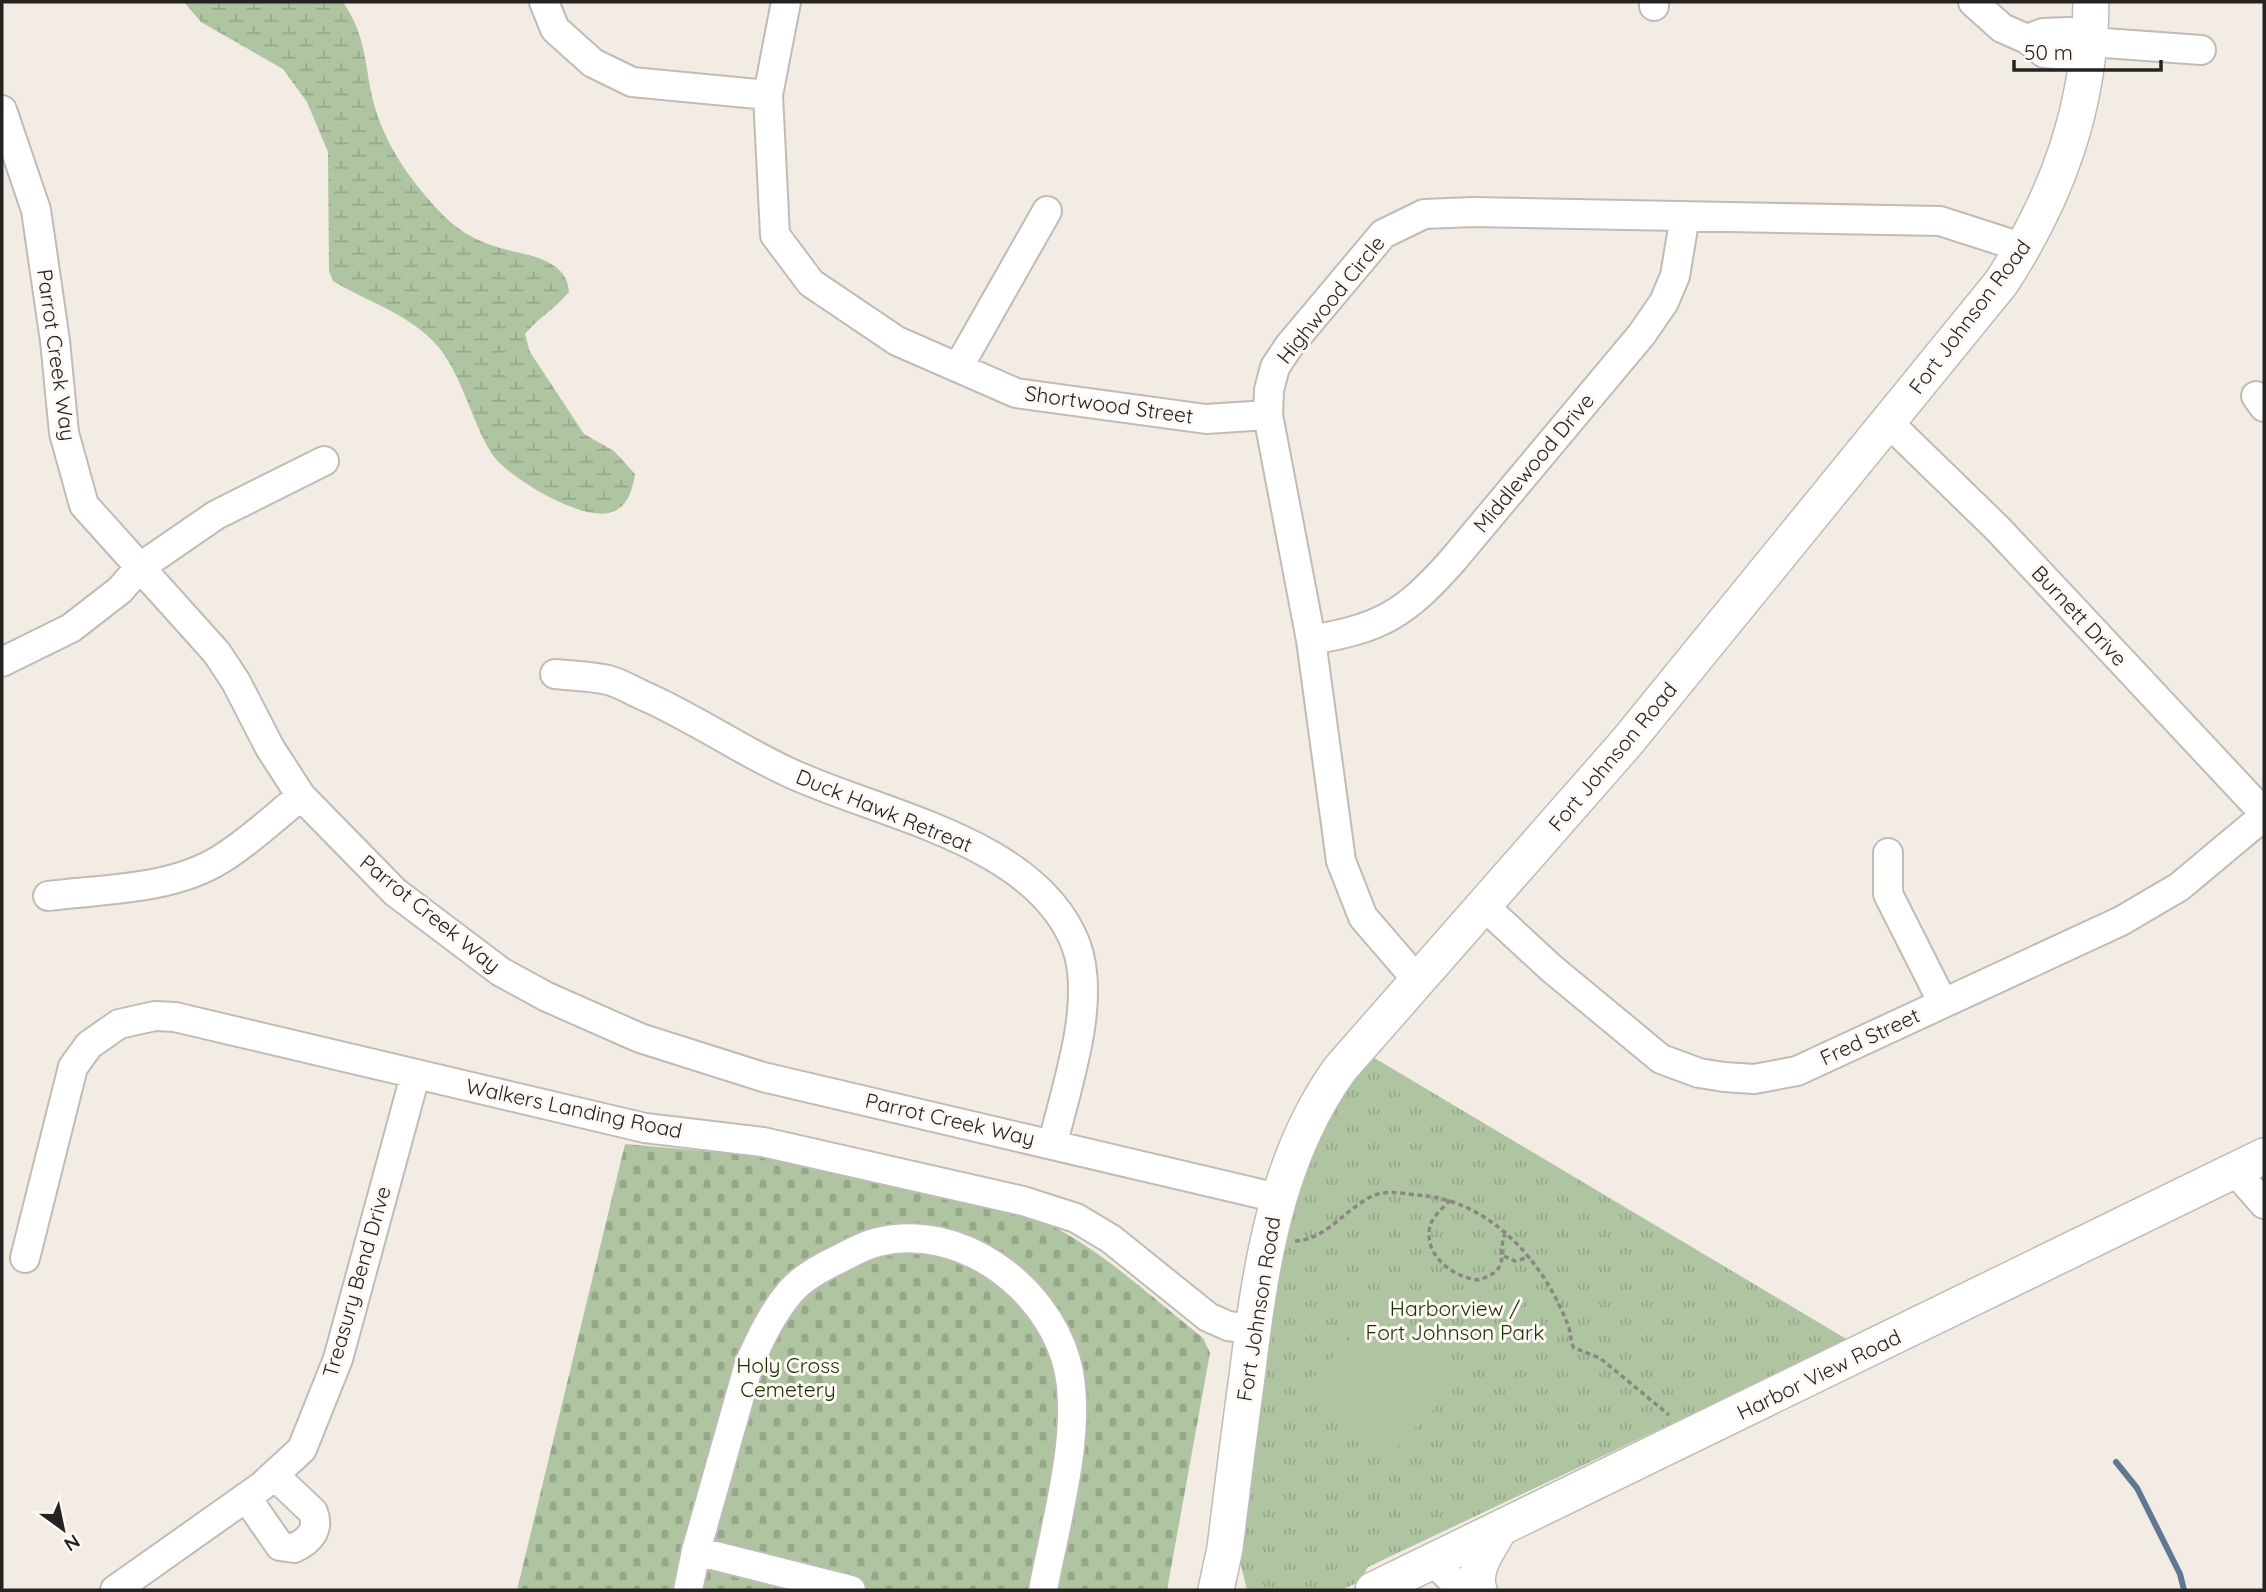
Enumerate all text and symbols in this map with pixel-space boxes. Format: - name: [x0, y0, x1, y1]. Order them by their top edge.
- scale bar: [2014, 28, 2161, 72]
- text: 50 m: [2024, 39, 2073, 65]
- street label: Highwood Circle: [1271, 230, 1390, 369]
- street label: Fort Johnson Road: [1903, 234, 2036, 399]
- street label: Parrot Creek Way: [32, 267, 82, 442]
- street label: Shortwood Street: [1023, 379, 1195, 429]
- street label: Middlewood Drive: [1467, 387, 1599, 537]
- street label: Burnett Drive: [2026, 560, 2133, 671]
- street label: Fort Johnson Road: [1542, 677, 1682, 836]
- street label: Duck Hawk Retreat: [792, 763, 976, 857]
- street label: Parrot Creek Way: [355, 849, 506, 978]
- street label: Fred Street: [1816, 1002, 1924, 1070]
- street label: Walkers Landing Road: [464, 1072, 685, 1144]
- street label: Parrot Creek Way: [863, 1087, 1038, 1151]
- street label: Treasury Bend Drive: [316, 1183, 396, 1380]
- street label: Fort Johnson Road: [1231, 1215, 1285, 1403]
- park label: Harborview / Fort Johnson Park: [1366, 1295, 1544, 1345]
- street label: Harbor View Road: [1732, 1323, 1905, 1425]
- park label: Holy Cross Cemetery: [736, 1352, 840, 1402]
- north arrow: [28, 1494, 98, 1564]
- text: N: [60, 1529, 85, 1557]

